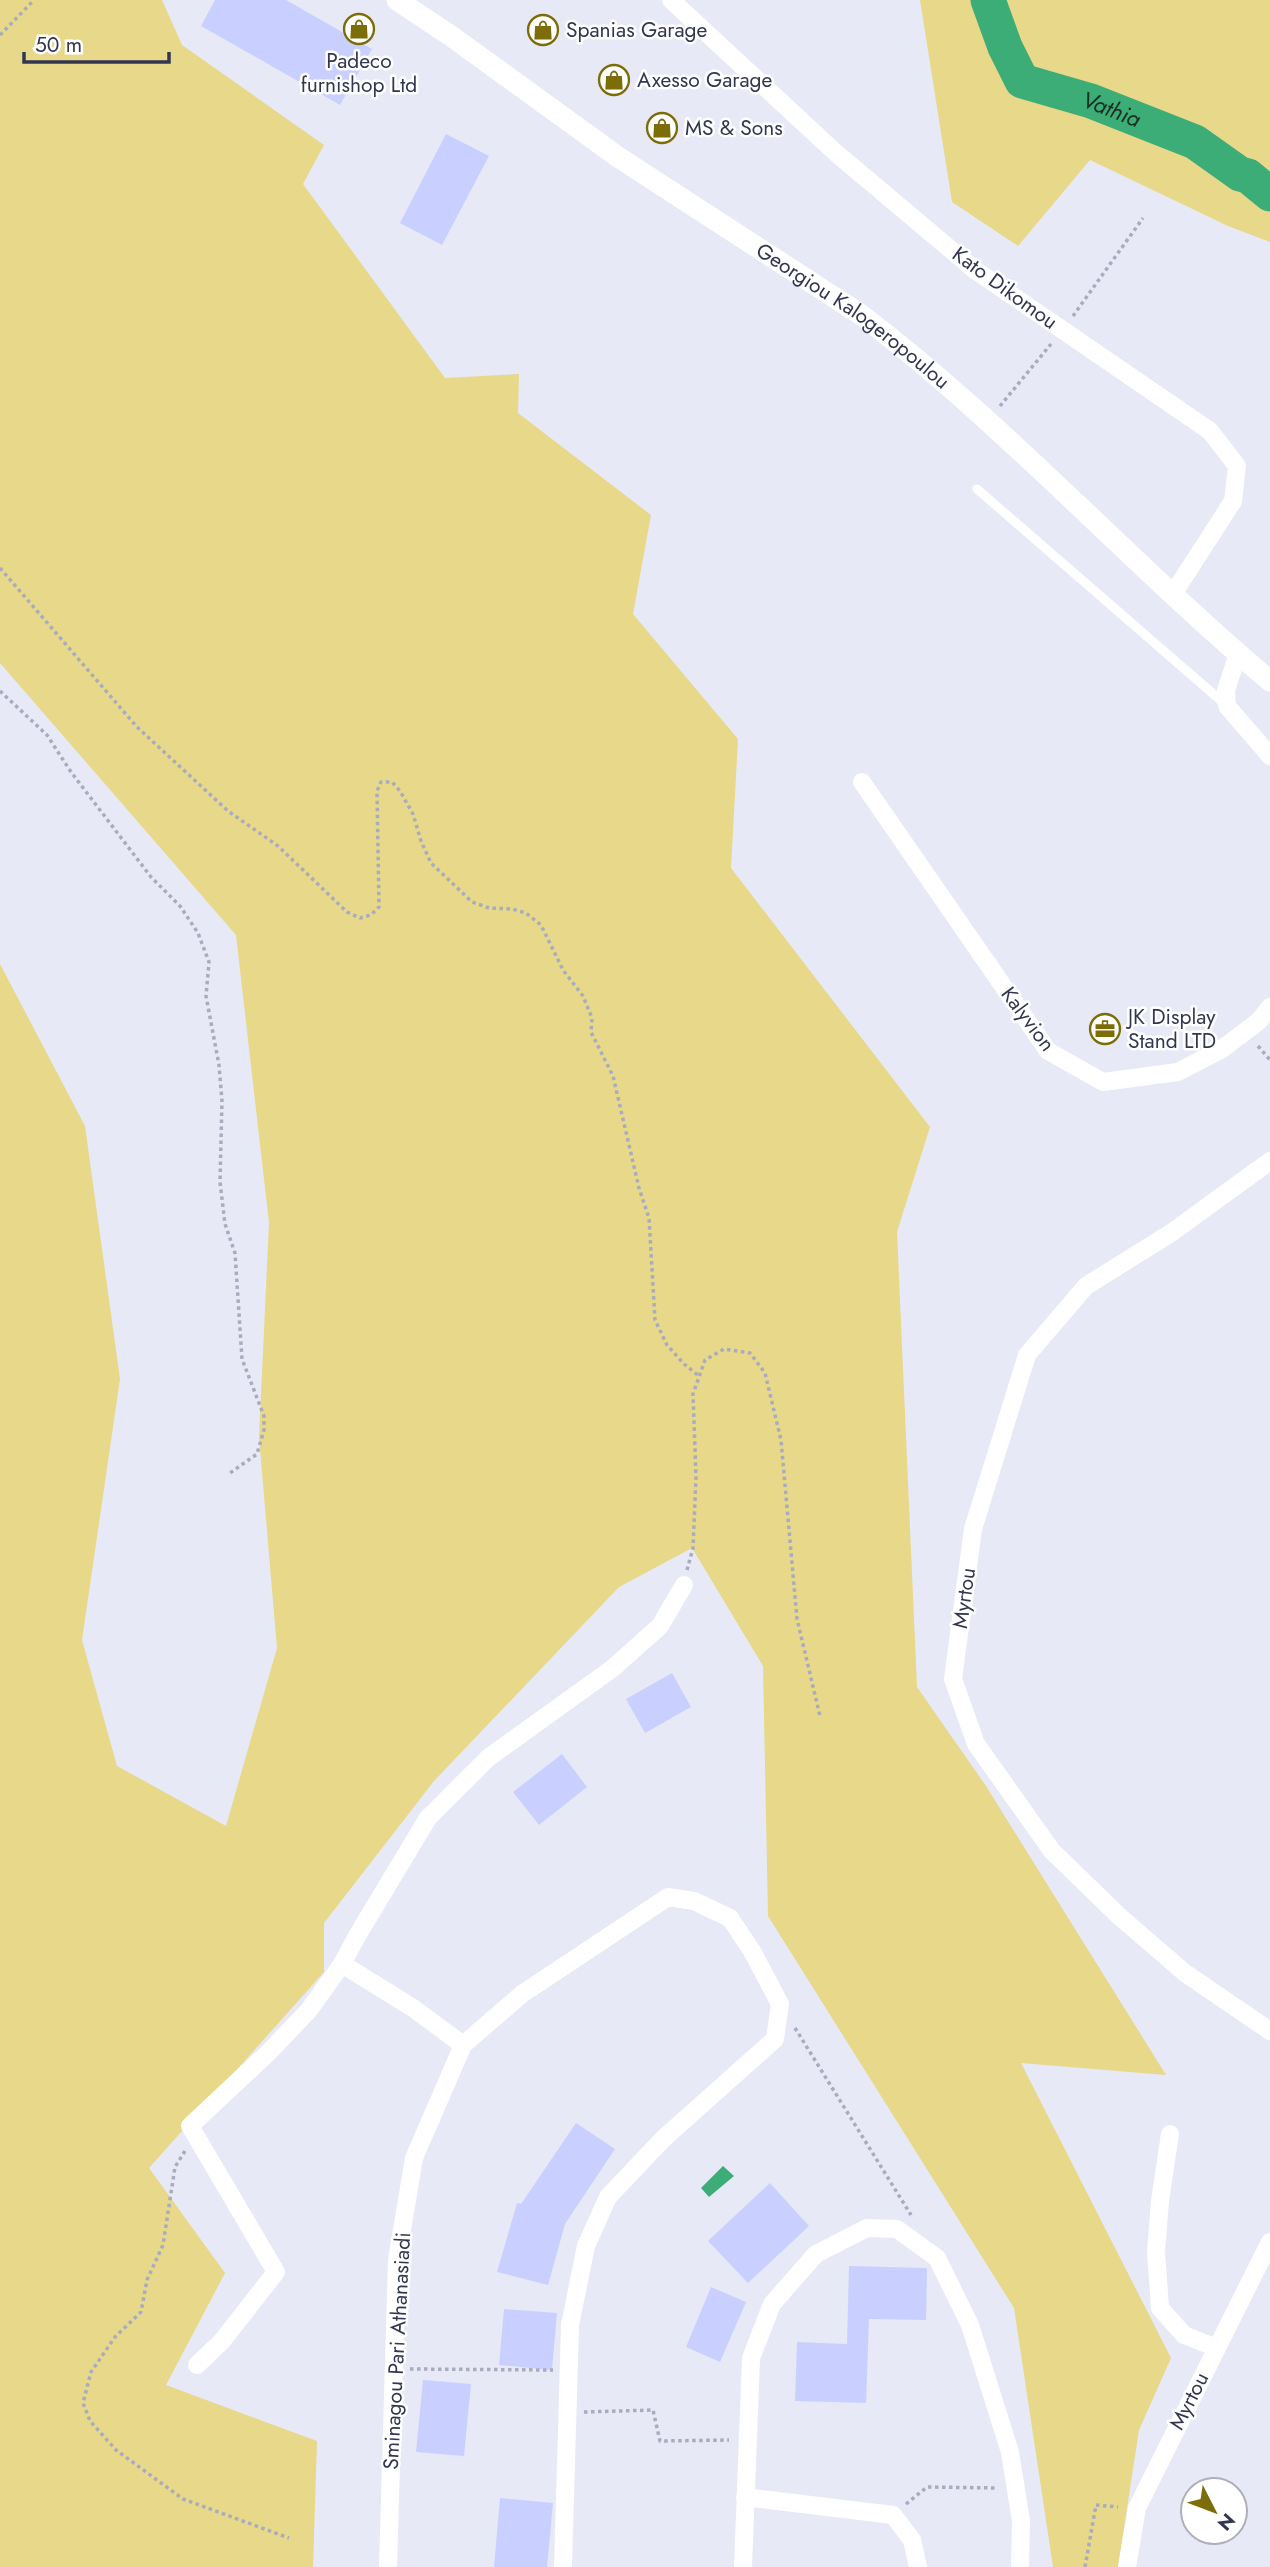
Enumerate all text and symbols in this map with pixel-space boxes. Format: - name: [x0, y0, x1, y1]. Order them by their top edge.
- shop icon: Padeco furnishop Ltd: [342, 12, 376, 46]
- shop icon: Spanias Garage: [526, 13, 560, 47]
- place label: Spanias Garage: [566, 15, 708, 45]
- scale bar: [24, 21, 170, 65]
- text: 50 m: [35, 30, 82, 60]
- place label: Padeco furnishop Ltd: [301, 46, 417, 100]
- shop icon: Axesso Garage: [597, 63, 631, 97]
- place label: Axesso Garage: [637, 65, 773, 95]
- water label: Vathia: [1078, 82, 1146, 136]
- shop icon: MS & Sons: [645, 111, 679, 145]
- place label: MS & Sons: [685, 113, 783, 143]
- street label: Georgiou Kalogeropoulou: [750, 236, 957, 396]
- street label: Kato Dikomou: [946, 239, 1064, 337]
- street label: Kalyvion: [994, 980, 1062, 1058]
- place label: JK Display Stand LTD: [1125, 1002, 1216, 1056]
- office icon: JK Display Stand LTD: [1088, 1012, 1122, 1046]
- street label: Myrtou: [945, 1566, 983, 1630]
- street label: Sminagou Pari Athanasiadi: [376, 2231, 418, 2471]
- street label: Myrtou: [1162, 2367, 1216, 2435]
- north arrow: [1179, 2476, 1249, 2546]
- text: N: [1211, 2507, 1241, 2537]

